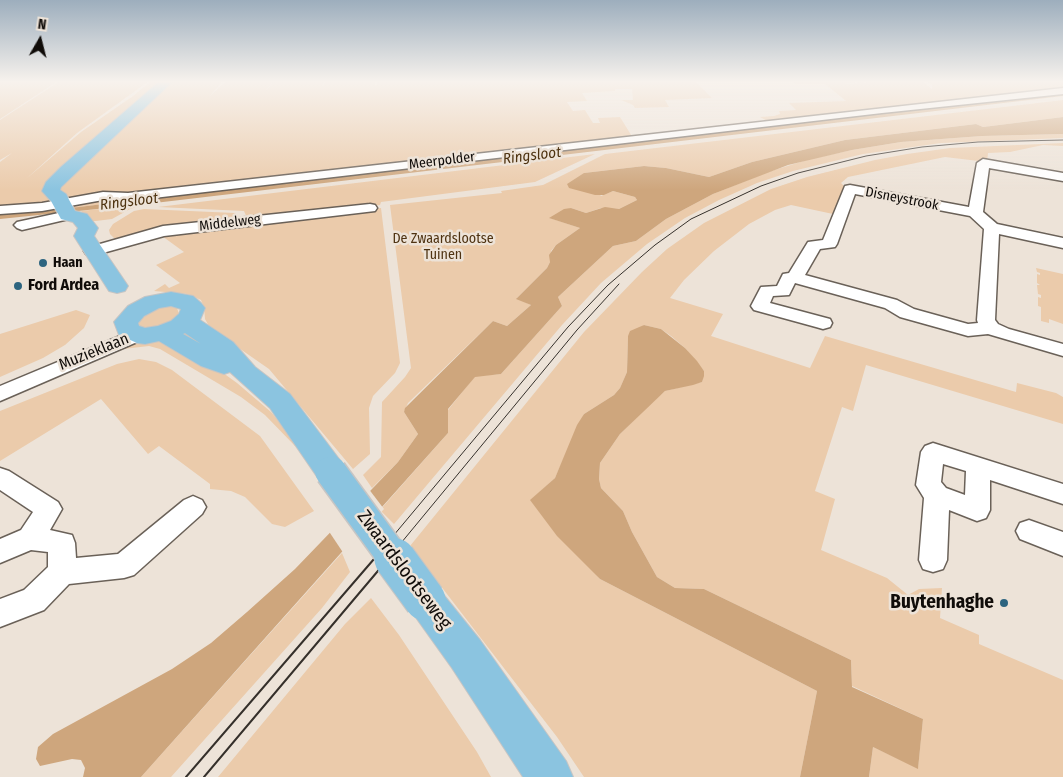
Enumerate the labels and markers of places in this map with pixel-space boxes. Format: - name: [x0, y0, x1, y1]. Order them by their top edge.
- place label: Haan: [53, 255, 83, 271]
- marker: Haan: [37, 257, 49, 269]
- place label: Ford Ardea: [28, 276, 99, 296]
- marker: Ford Ardea: [12, 280, 24, 292]
- place label: Buytenhaghe: [890, 592, 994, 614]
- marker: Buytenhaghe: [998, 597, 1010, 609]

